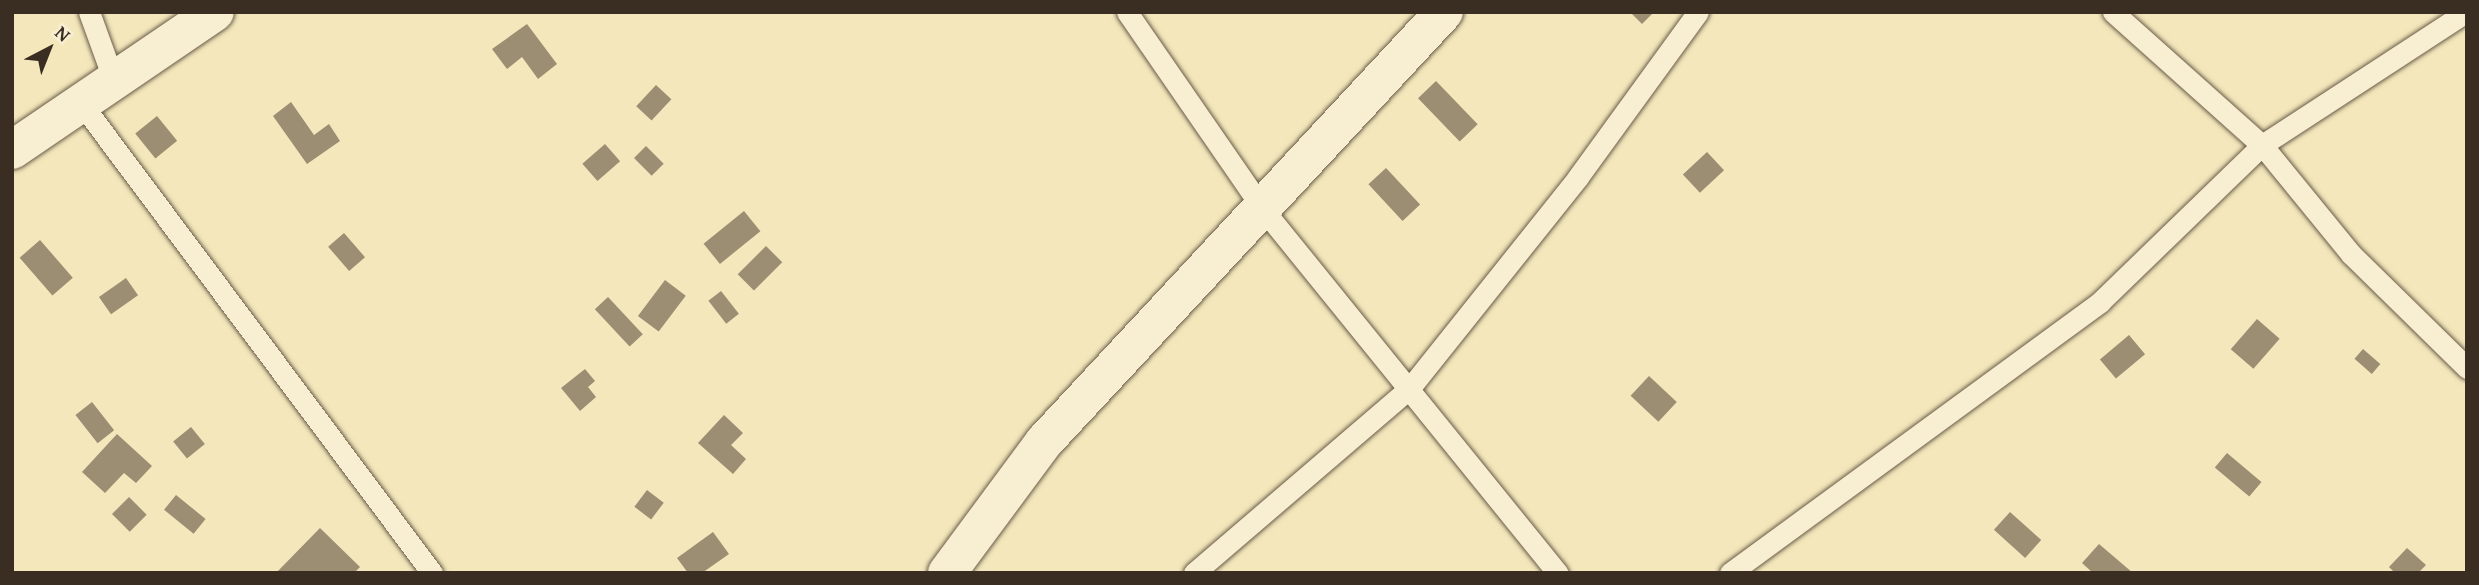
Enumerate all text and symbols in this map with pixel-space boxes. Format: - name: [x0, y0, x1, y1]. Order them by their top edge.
- north arrow: [14, 14, 84, 84]
- text: N: [49, 19, 77, 48]

